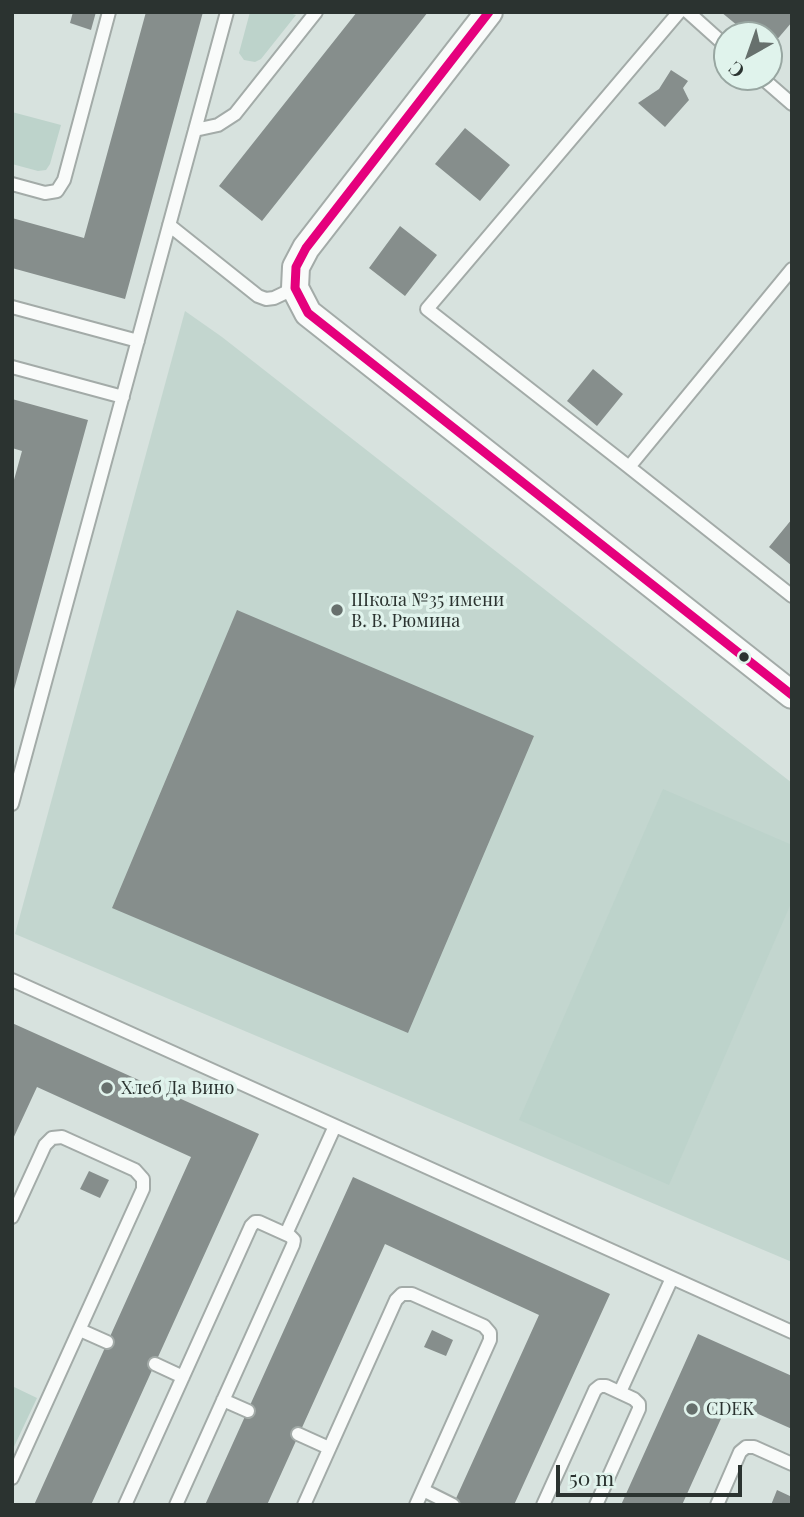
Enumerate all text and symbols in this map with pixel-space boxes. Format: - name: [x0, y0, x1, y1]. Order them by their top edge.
- north arrow: [713, 21, 783, 91]
- text: С: [722, 56, 749, 85]
- place label: Школа №35 имени В. В. Рюмина: [351, 589, 504, 632]
- marker: Школа №35 имени В. В. Рюмина: [329, 602, 345, 618]
- unlabelled marker: [737, 650, 751, 664]
- place label: Хлеб Да Вино: [121, 1077, 234, 1099]
- marker: Хлеб Да Вино: [99, 1080, 115, 1096]
- place label: CDEK: [706, 1398, 754, 1420]
- marker: CDEK: [684, 1401, 700, 1417]
- scale bar: [559, 1450, 744, 1494]
- text: 50 m: [569, 1463, 614, 1491]

